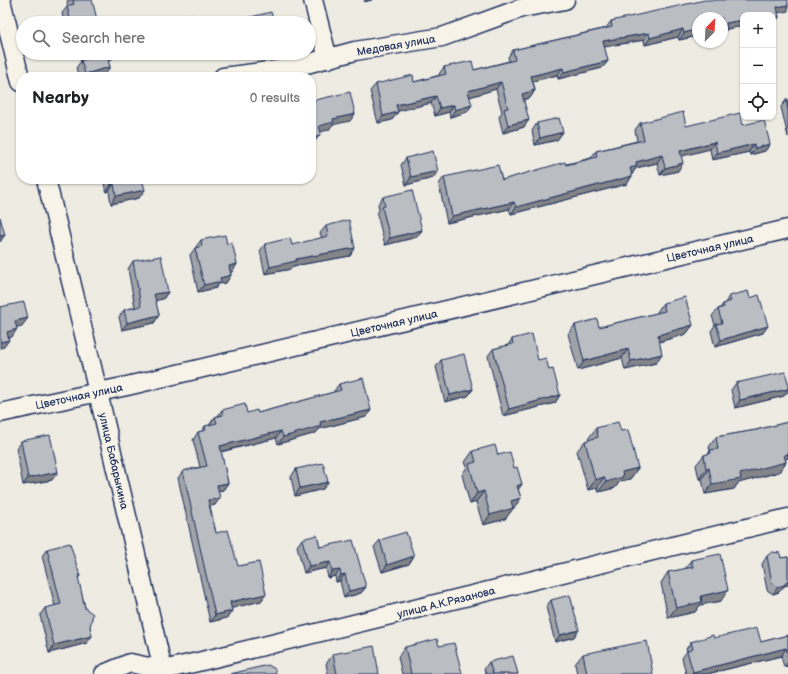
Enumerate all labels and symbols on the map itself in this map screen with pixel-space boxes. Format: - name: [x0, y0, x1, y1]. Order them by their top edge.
- north arrow: [692, 12, 728, 48]
- street label: Медовая улица: [356, 32, 437, 59]
- street label: Цветочная улица: [665, 232, 755, 265]
- street label: Цветочная улица: [349, 307, 439, 340]
- street label: Цветочная улица: [34, 381, 124, 412]
- street label: улица Бабарыкина: [96, 411, 131, 511]
- street label: улица А.К.Рязанова: [396, 584, 497, 621]

